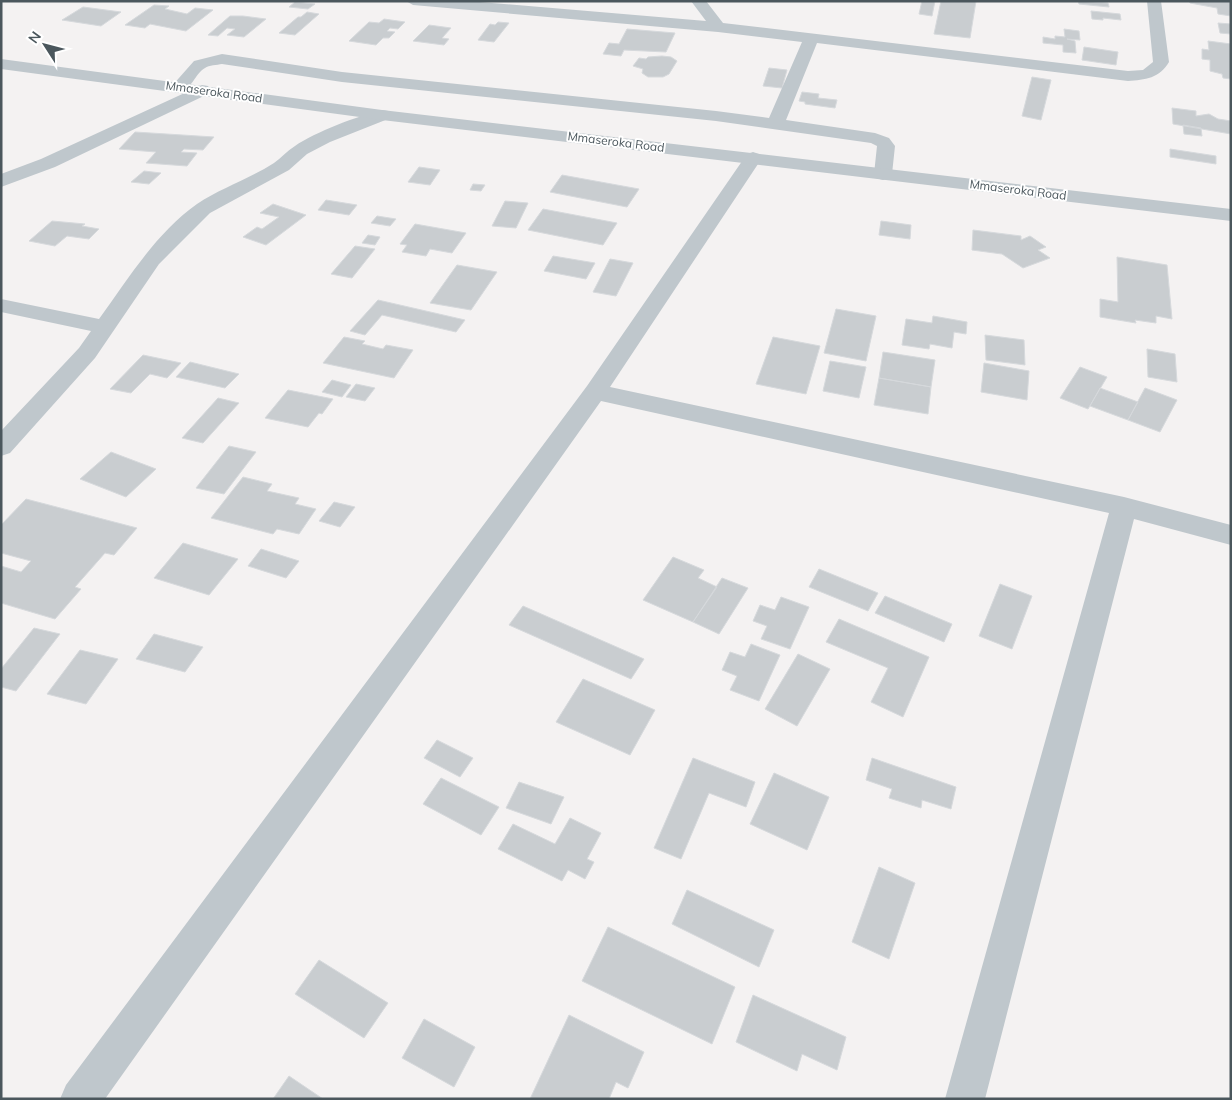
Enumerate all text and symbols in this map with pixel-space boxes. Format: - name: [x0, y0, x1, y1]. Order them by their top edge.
- north arrow: [20, 20, 70, 70]
- text: N: [24, 28, 45, 47]
- street label: Mmaseroka Road: [165, 77, 263, 106]
- street label: Mmaseroka Road: [567, 128, 665, 155]
- street label: Mmaseroka Road: [969, 176, 1067, 203]

